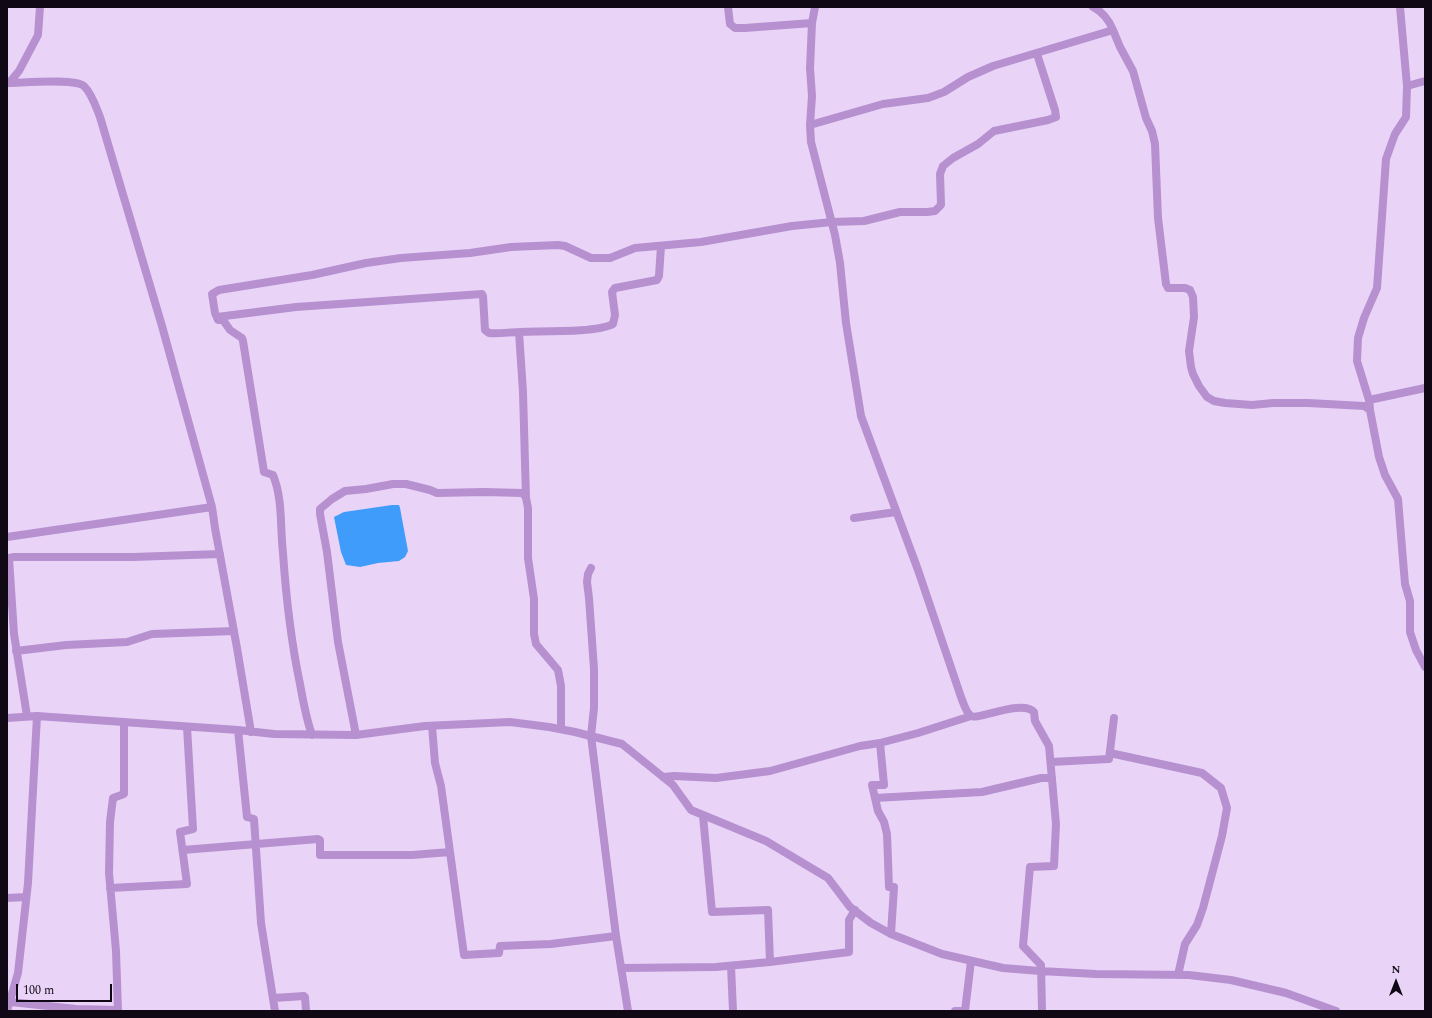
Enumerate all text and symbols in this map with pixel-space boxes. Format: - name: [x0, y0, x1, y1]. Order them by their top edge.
- text: N: [1392, 961, 1400, 978]
- north arrow: [1376, 962, 1416, 1002]
- scale bar: [18, 976, 114, 1002]
- text: 100 m: [23, 981, 54, 1000]

